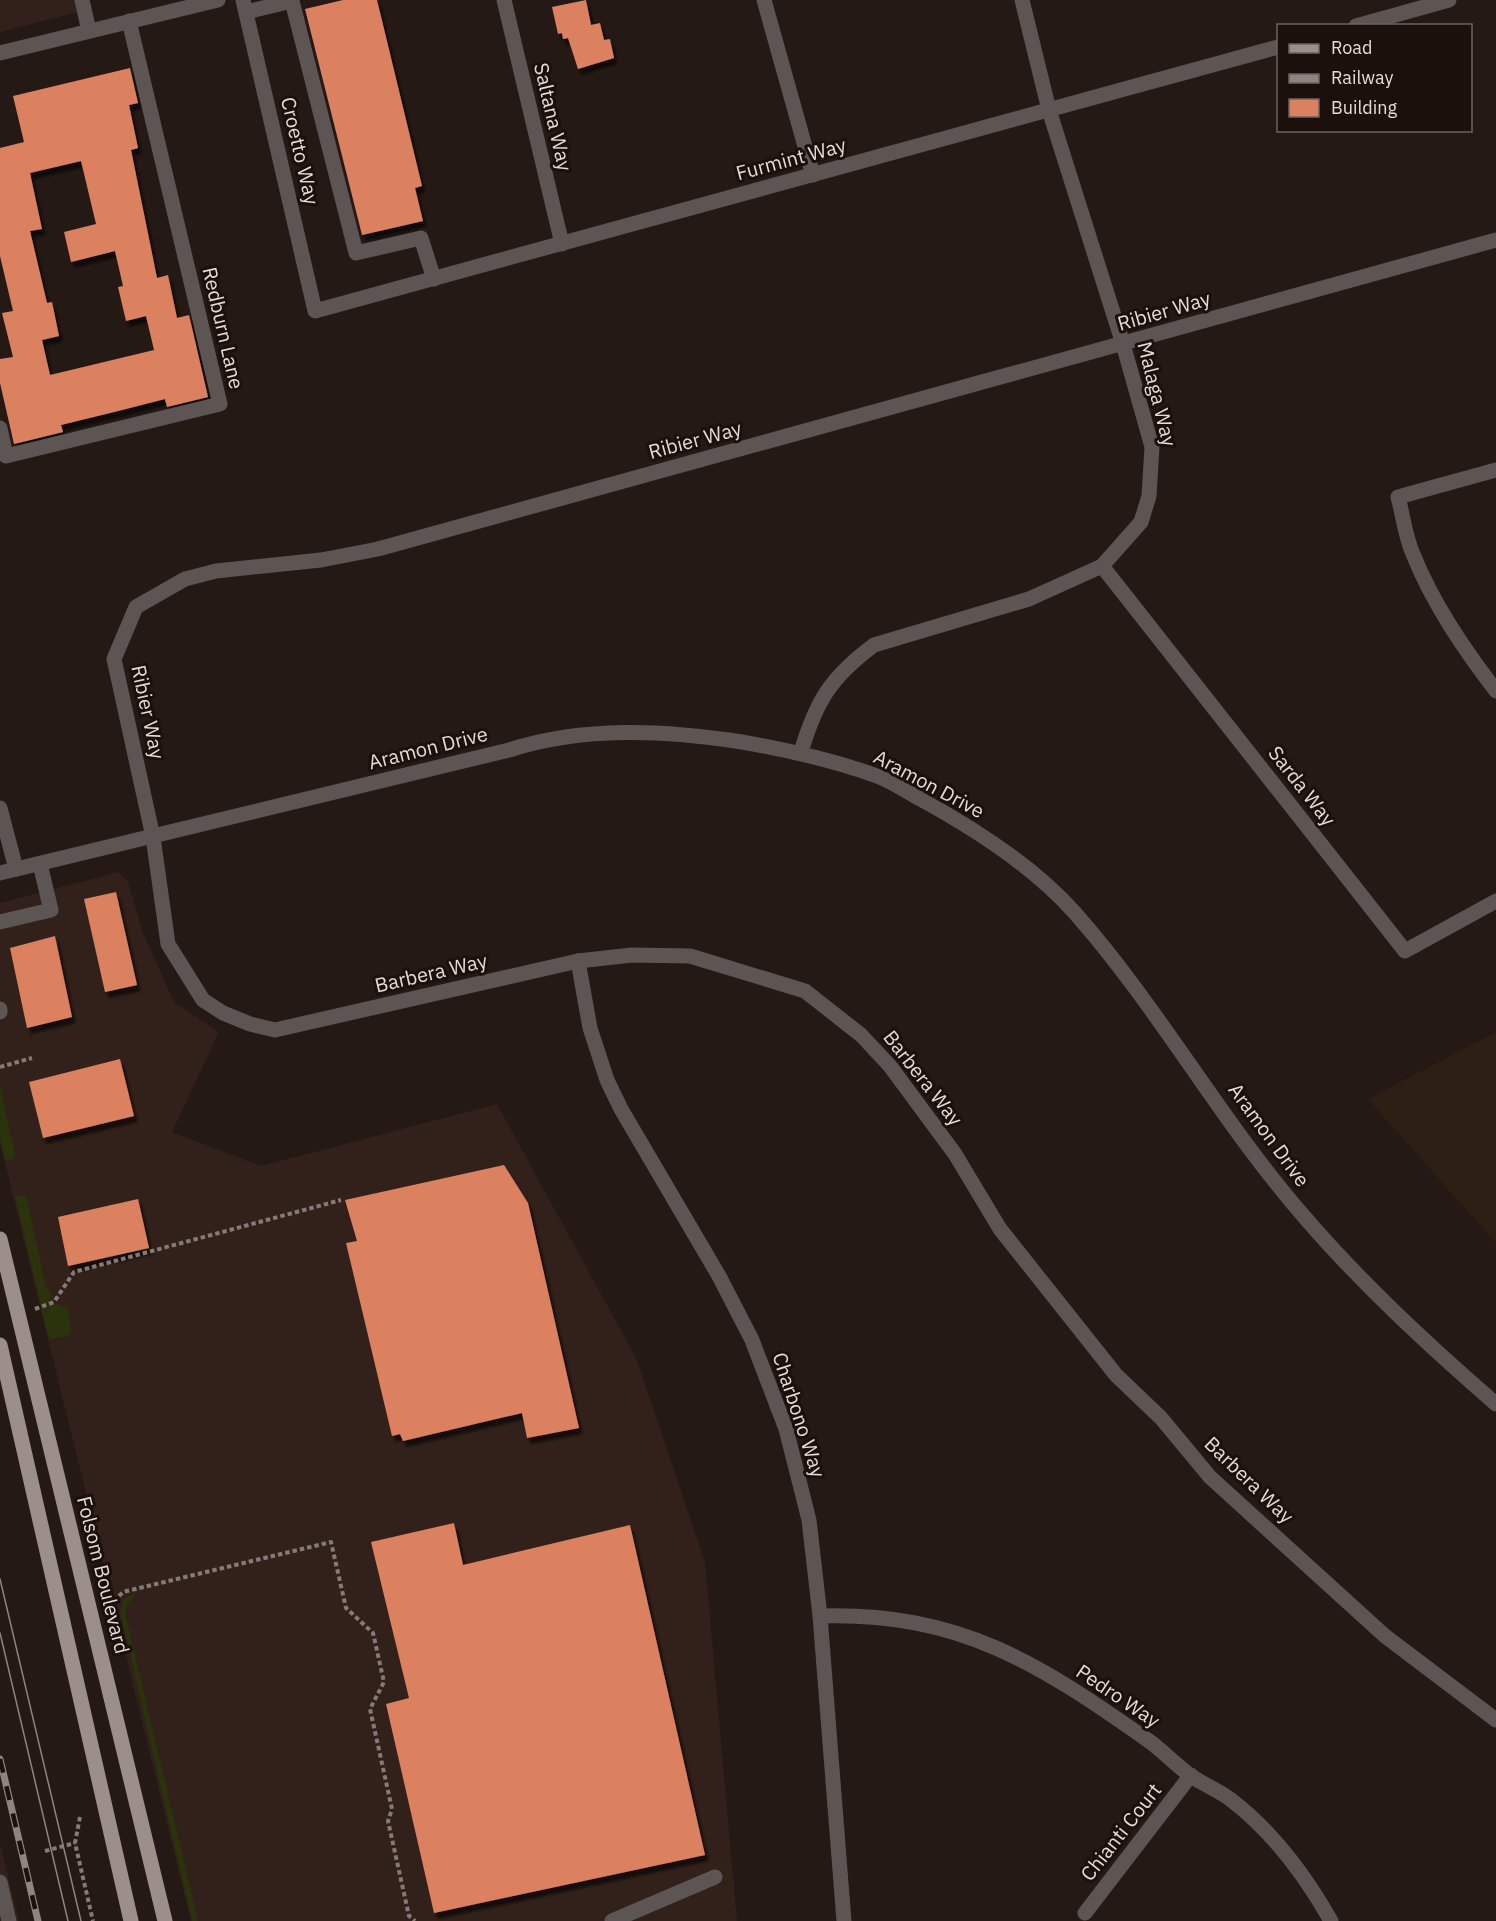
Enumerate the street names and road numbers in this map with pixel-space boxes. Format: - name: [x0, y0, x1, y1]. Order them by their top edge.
- street label: Saltana Way: [528, 60, 579, 174]
- street label: Croetto Way: [275, 94, 326, 207]
- street label: Furmint Way: [733, 131, 849, 186]
- street label: Redburn Lane: [196, 264, 251, 392]
- street label: Ribier Way: [1114, 284, 1214, 337]
- street label: Malaga Way: [1131, 339, 1184, 449]
- street label: Ribier Way: [645, 414, 745, 465]
- street label: Ribier Way: [125, 662, 172, 761]
- street label: Aramon Drive: [365, 720, 490, 775]
- street label: Sarda Way: [1263, 740, 1342, 831]
- street label: Aramon Drive: [869, 743, 989, 824]
- street label: Barbera Way: [372, 946, 490, 999]
- street label: Barbera Way: [878, 1024, 969, 1131]
- street label: Aramon Drive: [1223, 1077, 1316, 1192]
- street label: Charbono Way: [767, 1349, 832, 1481]
- street label: Barbera Way: [1199, 1430, 1300, 1529]
- street label: Folsom Boulevard: [71, 1493, 136, 1656]
- street label: Pedro Way: [1071, 1658, 1165, 1734]
- street label: Chianti Court: [1074, 1777, 1167, 1886]

